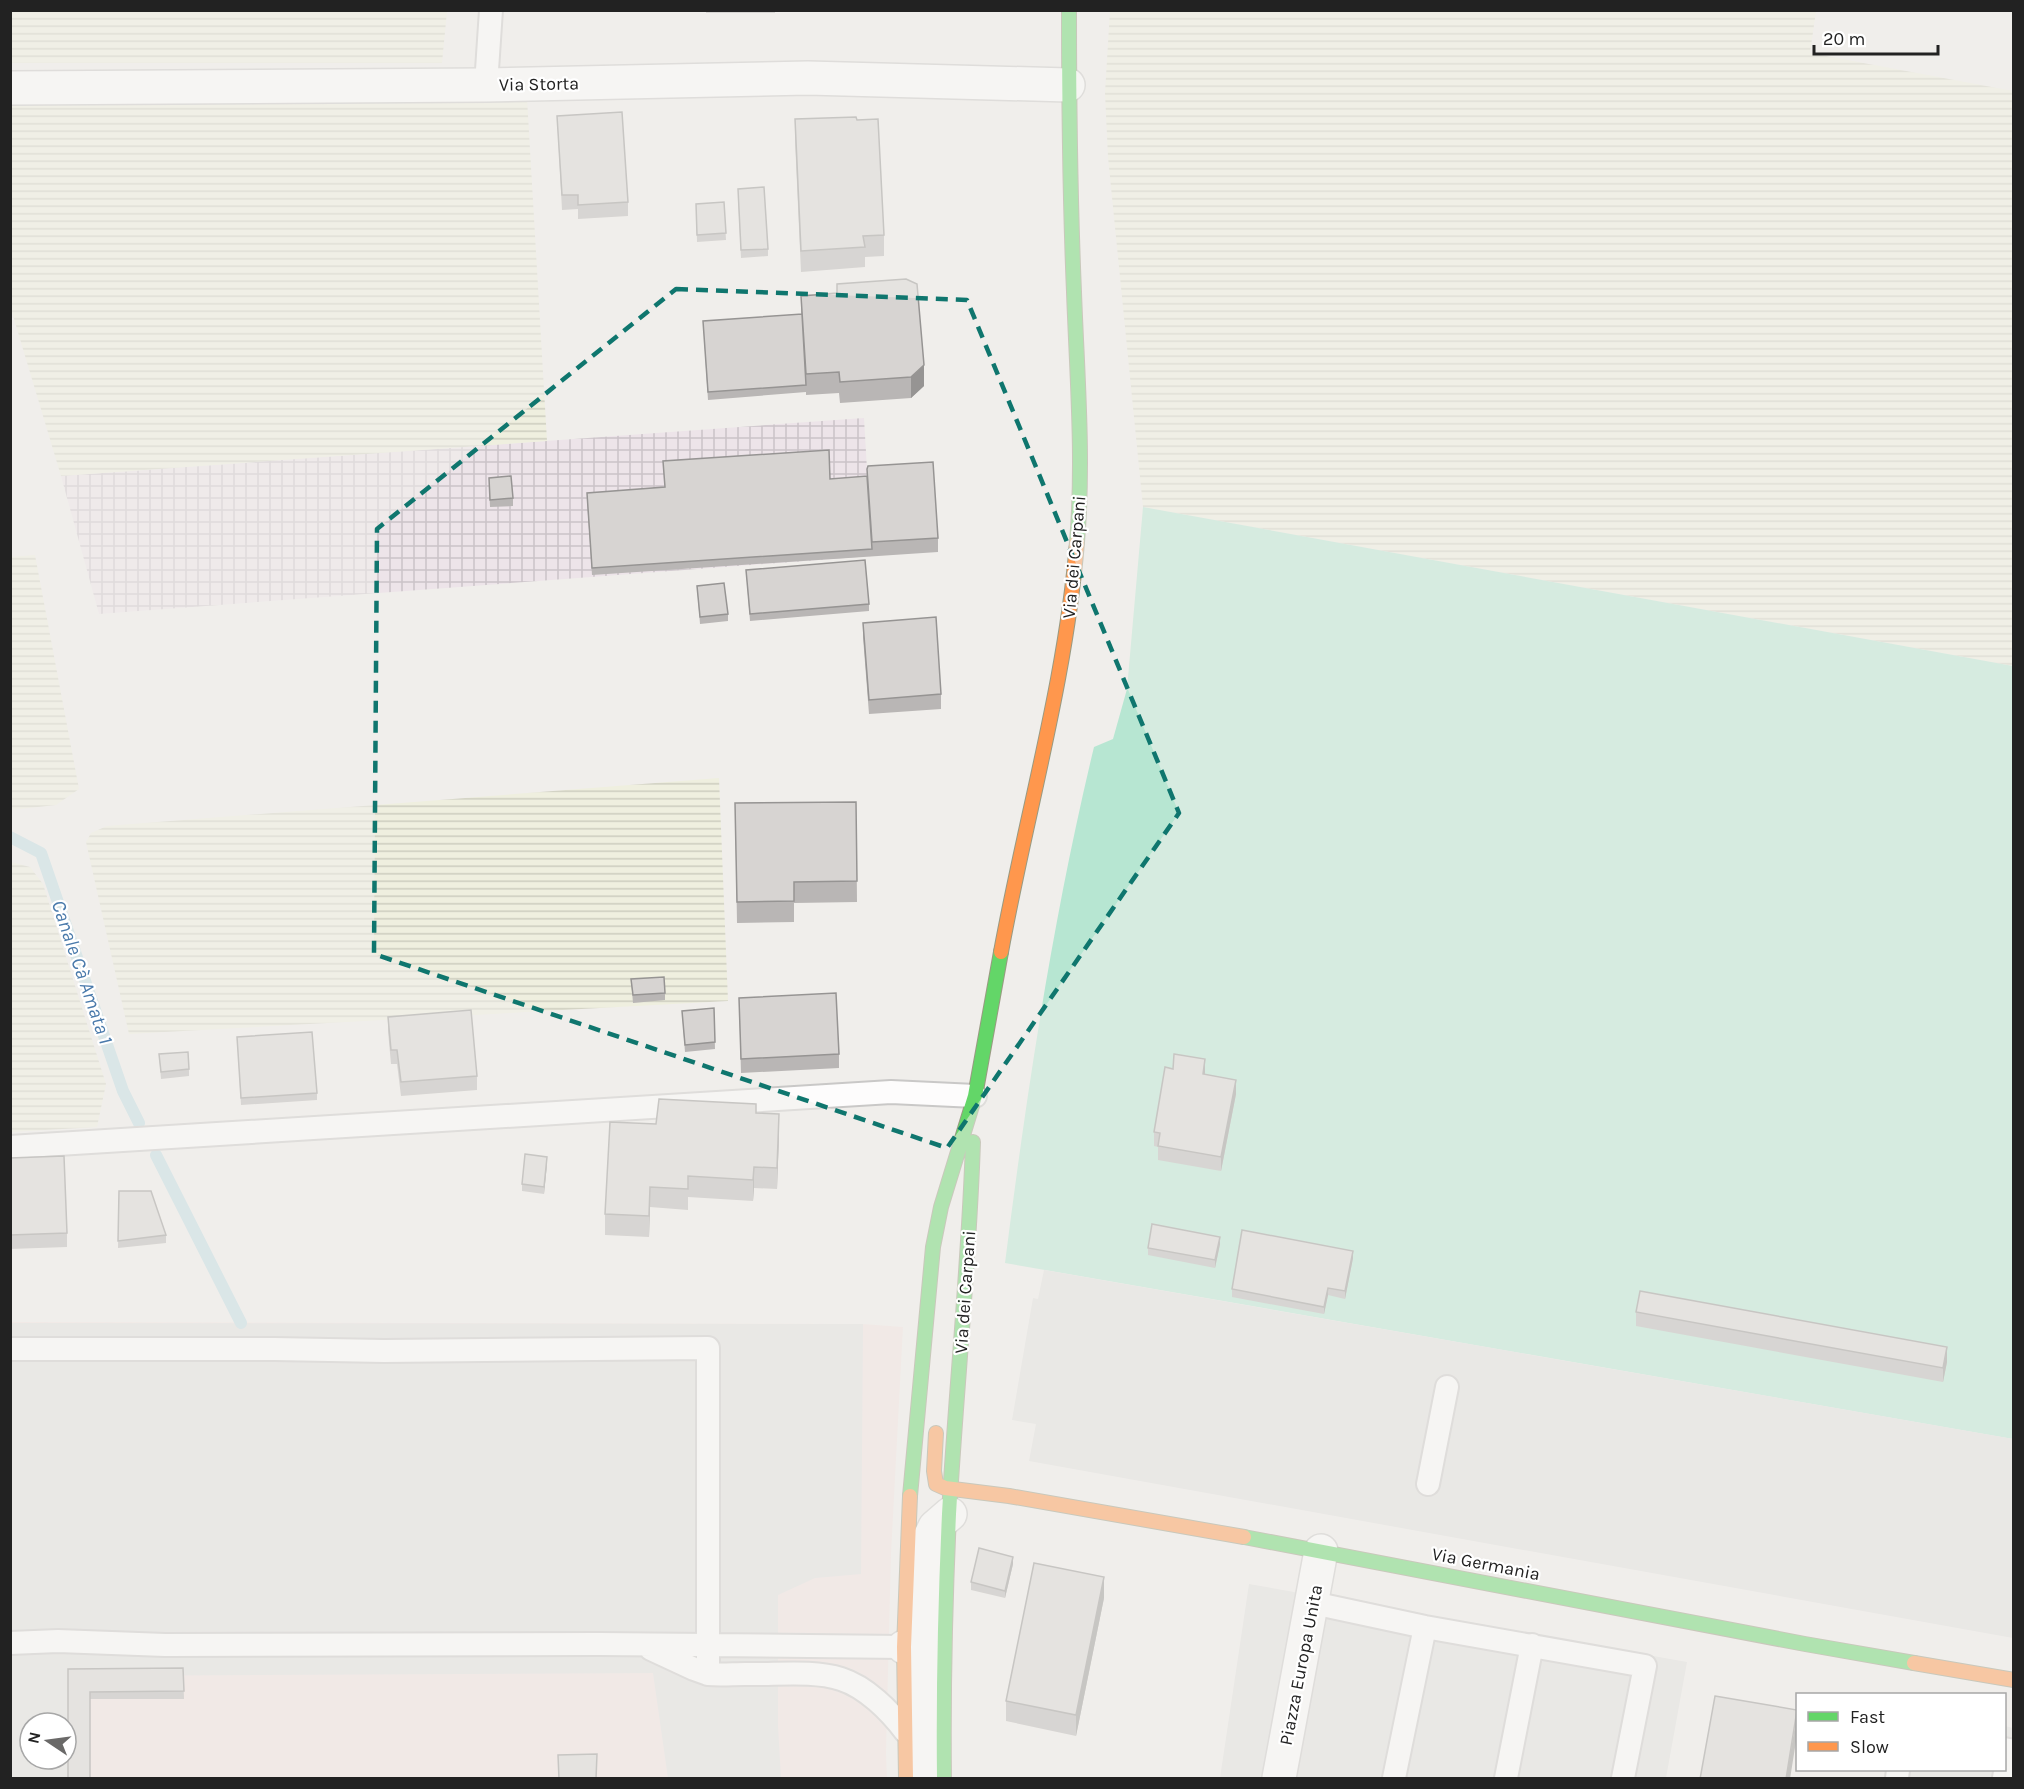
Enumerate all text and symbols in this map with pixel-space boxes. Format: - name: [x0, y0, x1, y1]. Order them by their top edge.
- scale bar: [1814, 18, 1938, 56]
- text: 20 m: [1823, 28, 1865, 50]
- street label: Via Storta: [499, 72, 579, 96]
- street label: Via dei Carpani: [1058, 495, 1090, 619]
- water label: Canale Cà Amata 1: [47, 897, 117, 1047]
- street label: Via dei Carpani: [950, 1230, 980, 1354]
- street label: Via Germania: [1430, 1543, 1542, 1585]
- street label: Piazza Europa Unita: [1275, 1583, 1327, 1747]
- legend: [1796, 1693, 2006, 1771]
- text: Fast: [1850, 1706, 1885, 1728]
- north arrow: [18, 1711, 78, 1771]
- text: N: [23, 1730, 44, 1745]
- text: Slow: [1850, 1736, 1889, 1758]

